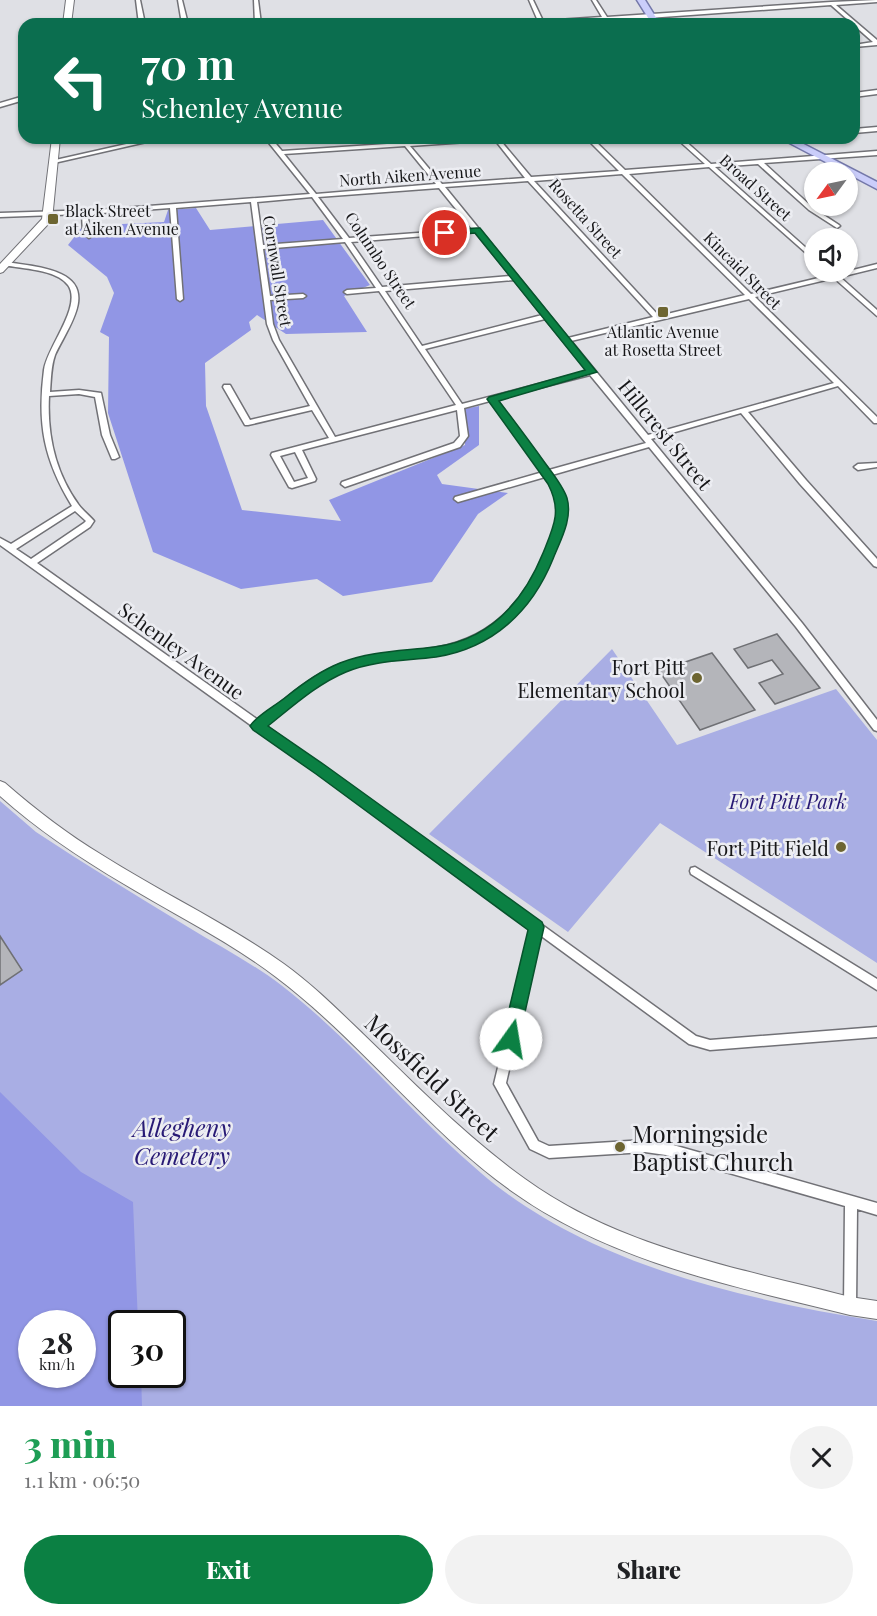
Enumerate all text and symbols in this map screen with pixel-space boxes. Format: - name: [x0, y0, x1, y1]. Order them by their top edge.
- text: 70 m: [141, 35, 235, 91]
- icon: left: [42, 42, 120, 120]
- text: Schenley Avenue: [141, 89, 343, 125]
- street label: Broad Street: [716, 149, 797, 225]
- street label: North Aiken Avenue: [338, 160, 482, 190]
- north arrow: [804, 162, 858, 216]
- map controls: [804, 162, 858, 282]
- street label: Rosetta Street: [545, 174, 627, 262]
- place label: Black Street at Aiken Avenue: [65, 200, 179, 239]
- pin: [419, 207, 470, 258]
- street label: Columbo Street: [341, 208, 421, 313]
- marker: Black Street at Aiken Avenue: [46, 212, 60, 226]
- street label: Cornwall Street: [259, 214, 297, 329]
- icon: arrive: [428, 216, 461, 249]
- street label: Kincaid Street: [700, 227, 787, 314]
- button: sound: [804, 228, 858, 282]
- marker: Atlantic Avenue at Rosetta Street: [656, 305, 670, 319]
- place label: Atlantic Avenue at Rosetta Street: [604, 321, 722, 360]
- street label: Hillcrest Street: [613, 373, 720, 496]
- street label: Schenley Avenue: [114, 595, 250, 705]
- place label: Fort Pitt Elementary School: [517, 653, 686, 703]
- marker: Fort Pitt Elementary School: [690, 671, 704, 685]
- park label: Fort Pitt Park: [728, 787, 847, 814]
- place label: Fort Pitt Field: [706, 834, 829, 861]
- marker: Fort Pitt Field: [834, 840, 848, 854]
- street label: Mossfield Street: [359, 1006, 508, 1148]
- position arrow: [479, 1007, 543, 1071]
- park label: Allegheny Cemetery: [130, 1111, 231, 1171]
- place label: Morningside Baptist Church: [632, 1117, 794, 1177]
- marker: Morningside Baptist Church: [613, 1140, 627, 1154]
- speed limit sign: 30: [108, 1310, 186, 1388]
- text: 28: [41, 1322, 73, 1362]
- text: km/h: [39, 1354, 75, 1374]
- text: 3 min: [24, 1419, 117, 1467]
- button: close: [790, 1426, 853, 1489]
- text: 1.1 km · 06:50: [24, 1466, 140, 1493]
- button: Exit: [24, 1535, 433, 1604]
- button: Share: [445, 1535, 853, 1604]

